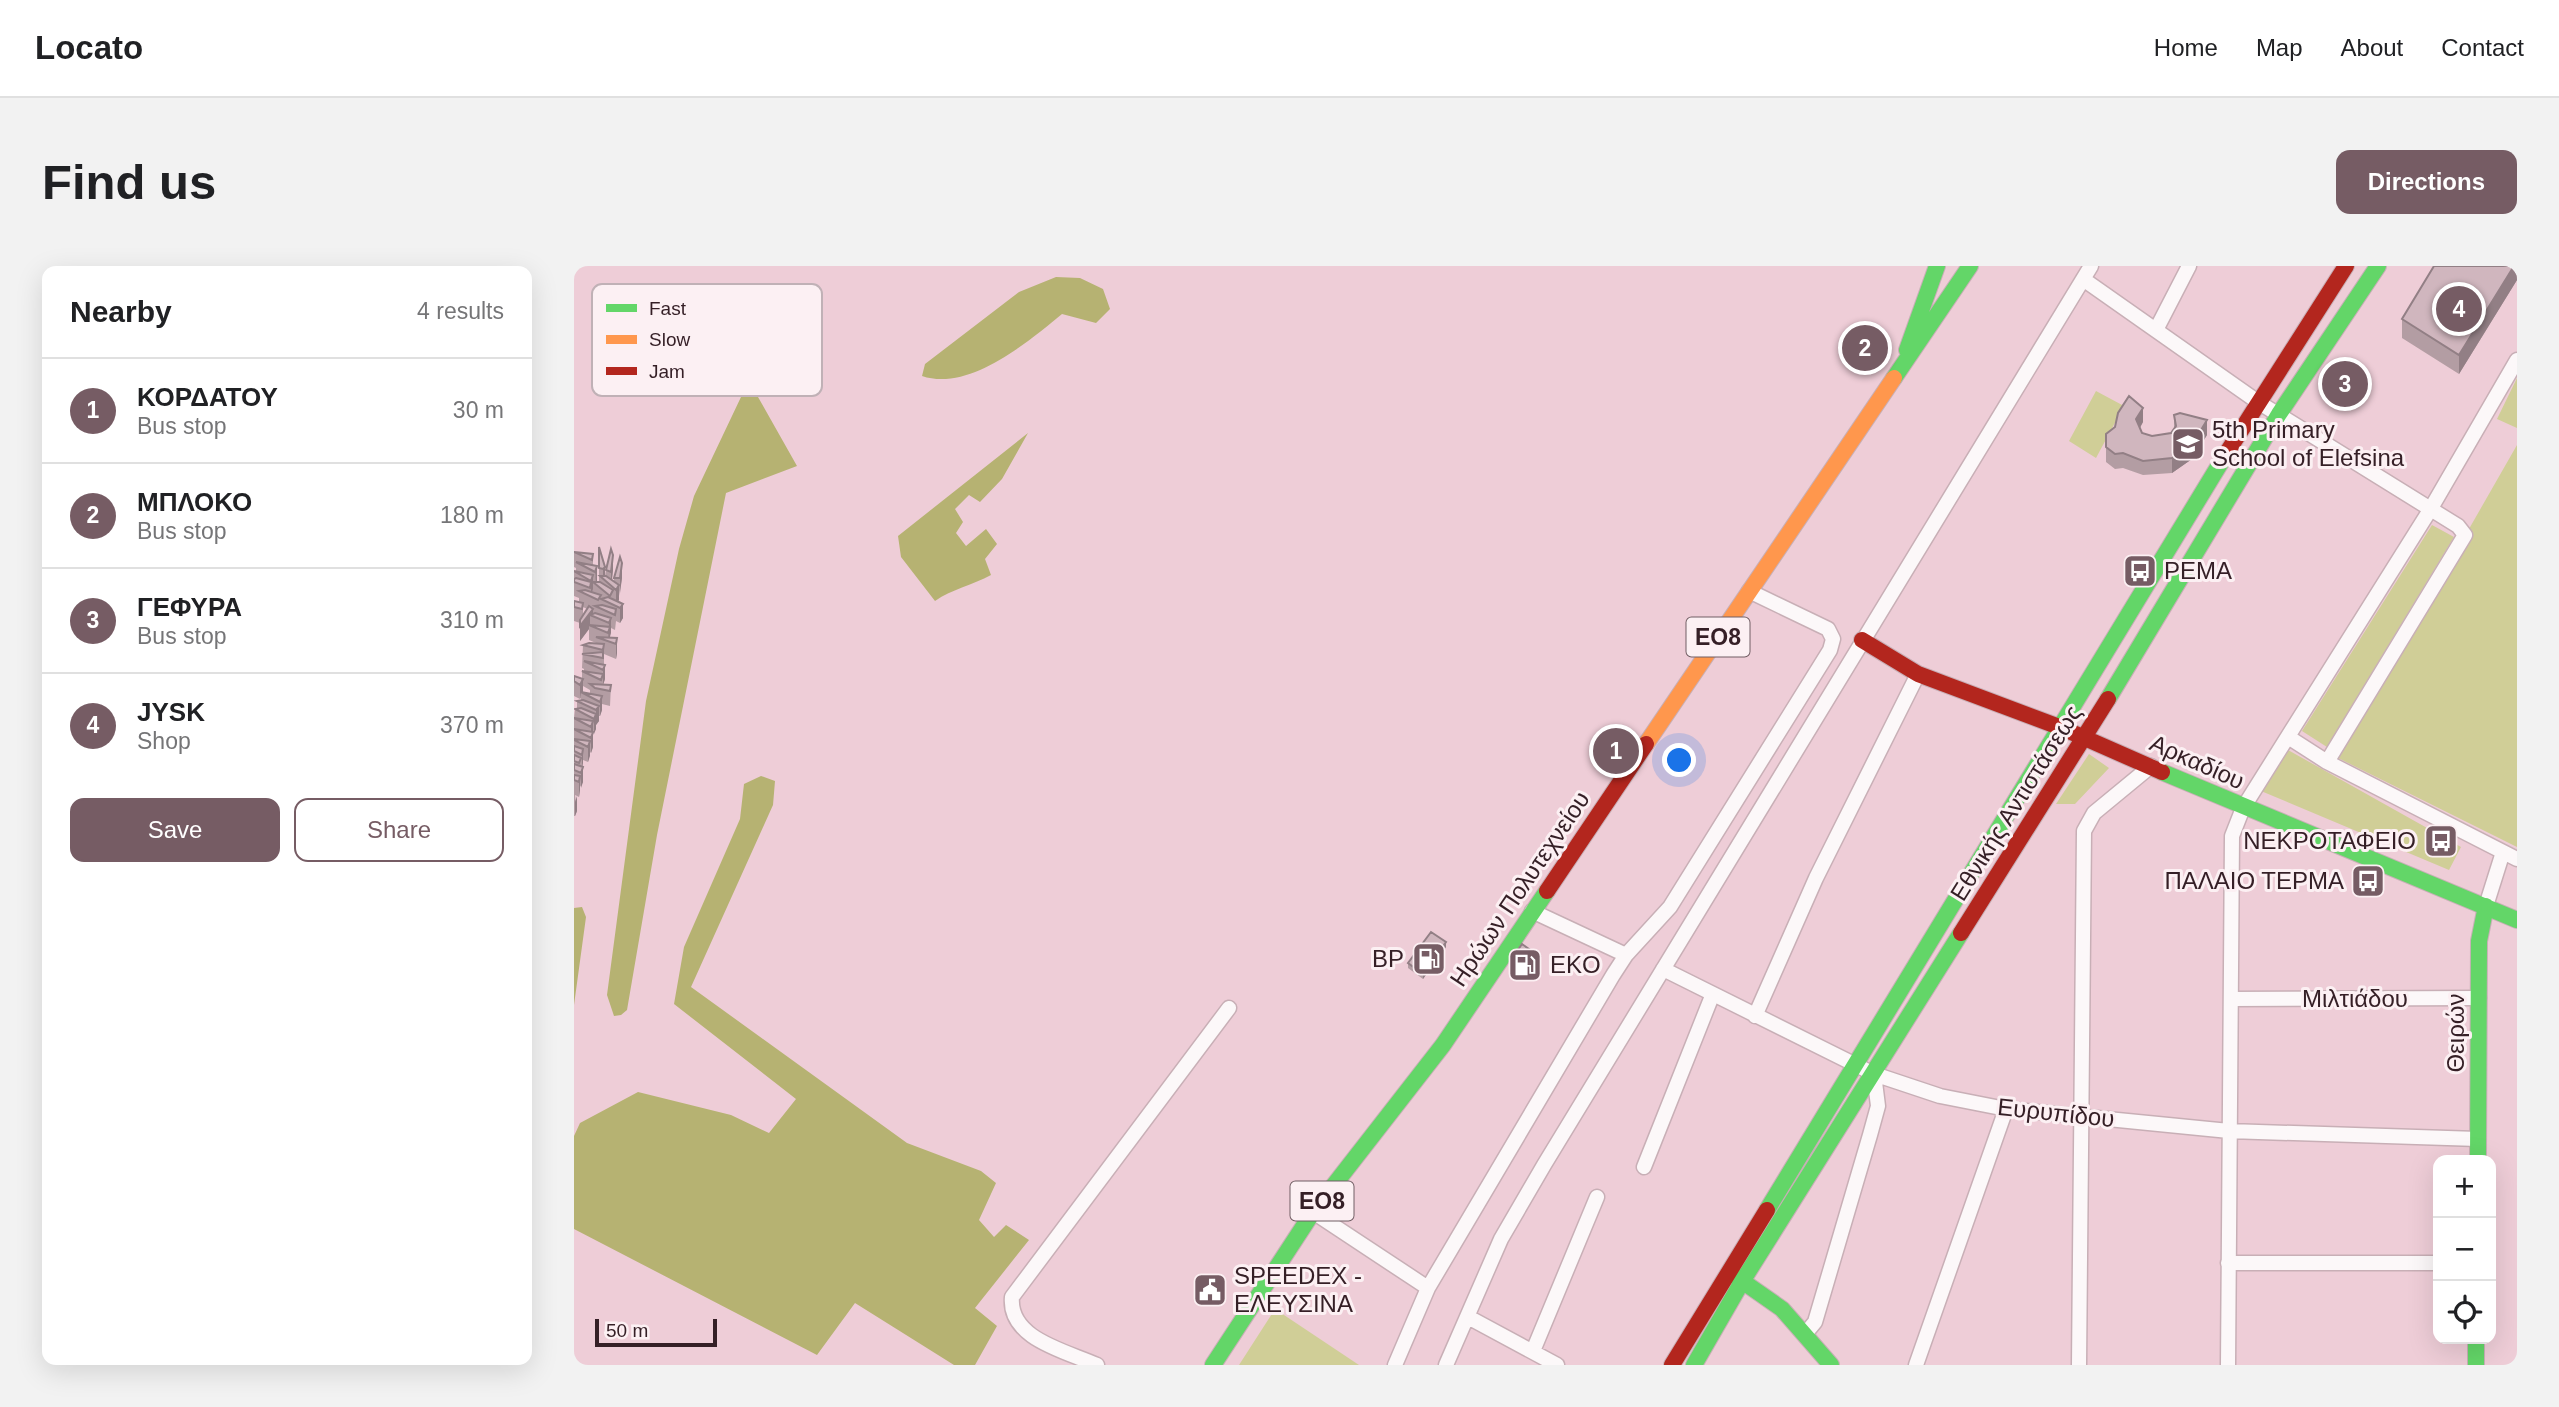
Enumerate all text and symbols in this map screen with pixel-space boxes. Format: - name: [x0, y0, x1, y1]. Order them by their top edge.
- text: Locato: [35, 29, 143, 66]
- text: Home: [2154, 34, 2218, 61]
- text: Map: [2256, 34, 2303, 61]
- text: About: [2341, 34, 2403, 61]
- text: Contact: [2441, 34, 2524, 61]
- button: Directions: [2336, 150, 2517, 214]
- text: Find us: [42, 155, 216, 209]
- pin: 4: [2436, 283, 2482, 335]
- legend: [592, 284, 822, 396]
- text: Nearby: [70, 295, 172, 328]
- text: 4 results: [417, 298, 504, 324]
- text: Fast: [649, 298, 687, 319]
- pin: 2: [1842, 322, 1888, 374]
- text: Slow: [649, 329, 690, 350]
- pin: 3: [2322, 358, 2368, 410]
- text: Jam: [649, 361, 685, 382]
- text: ΚΟΡΔΑΤΟΥ: [137, 382, 278, 412]
- text: 1: [87, 397, 99, 423]
- text: 30 m: [453, 397, 504, 423]
- text: Bus stop: [137, 413, 227, 439]
- place label: 5th Primary School of Elefsina: [2212, 416, 2405, 471]
- school or university icon: 5th Primary School of Elefsina: [2169, 425, 2207, 463]
- text: ΜΠΛΟΚΟ: [137, 487, 252, 517]
- text: 2: [87, 502, 99, 528]
- text: 180 m: [440, 502, 504, 528]
- text: Bus stop: [137, 518, 227, 544]
- bus stop icon: ΡΕΜΑ: [2121, 552, 2159, 590]
- place label: ΡΕΜΑ: [2164, 557, 2232, 584]
- text: ΓΕΦΥΡΑ: [137, 592, 242, 622]
- text: 3: [87, 607, 99, 633]
- text: 310 m: [440, 607, 504, 633]
- road number: ΕΟ8: [1686, 618, 1750, 656]
- text: Bus stop: [137, 623, 227, 649]
- text: JYSK: [137, 697, 205, 727]
- street label: Εθνικής Αντιστάσεως: [1945, 700, 2087, 905]
- text: 4: [87, 712, 99, 738]
- text: 370 m: [440, 712, 504, 738]
- pin: 1: [1593, 725, 1639, 777]
- text: Shop: [137, 728, 191, 754]
- street label: Αρκαδίου: [2146, 729, 2249, 794]
- your location: [1662, 743, 1696, 777]
- street label: Ηρώων Πολυτεχνείου: [1444, 786, 1595, 991]
- button: Save: [70, 798, 280, 862]
- button: Share: [294, 798, 504, 862]
- bus stop icon: ΝΕΚΡΟΤΑΦΕΙΟ: [2422, 822, 2460, 860]
- place label: ΝΕΚΡΟΤΑΦΕΙΟ: [2243, 827, 2416, 854]
- bus stop icon: ΠΑΛΑΙΟ ΤΕΡΜΑ: [2349, 862, 2387, 900]
- place label: ΠΑΛΑΙΟ ΤΕΡΜΑ: [2164, 867, 2344, 894]
- fuel station icon: BP: [1410, 940, 1448, 978]
- place label: BP: [1372, 945, 1404, 972]
- fuel station icon: EKO: [1506, 946, 1544, 984]
- place label: EKO: [1550, 951, 1601, 978]
- street label: Μιλτιάδου: [2302, 985, 2408, 1012]
- street label: Θειρών: [2442, 993, 2469, 1073]
- street label: Ευρυπίδου: [1996, 1093, 2116, 1132]
- map controls: [2433, 1155, 2496, 1344]
- button: +: [2433, 1155, 2496, 1218]
- road number: ΕΟ8: [1290, 1182, 1354, 1220]
- button: −: [2433, 1218, 2496, 1281]
- place label: SPEEDEX - ΕΛΕΥΣΙΝΑ: [1234, 1262, 1362, 1317]
- public building icon: SPEEDEX - ΕΛΕΥΣΙΝΑ: [1191, 1271, 1229, 1309]
- button: locate: [2433, 1281, 2496, 1344]
- scale bar: [595, 1316, 718, 1348]
- text: 50 m: [606, 1320, 648, 1341]

